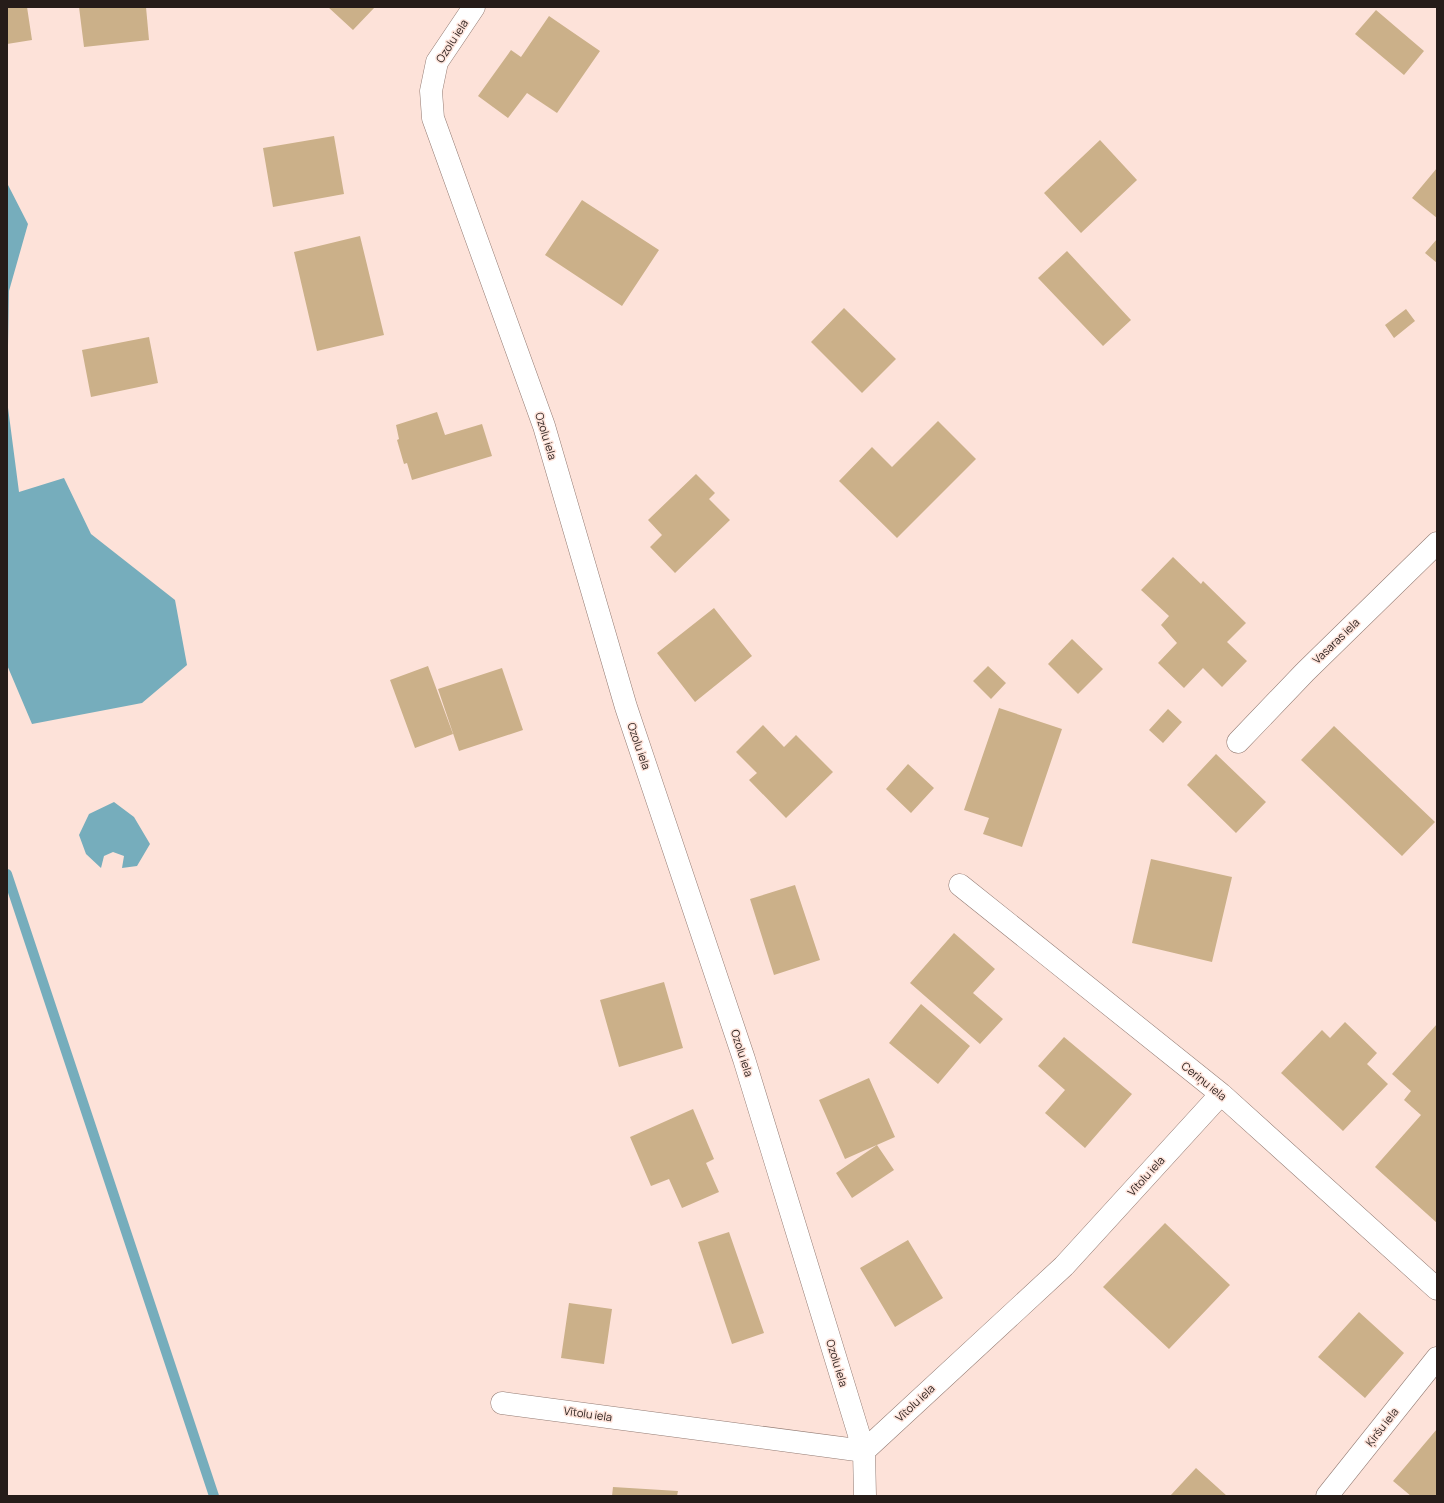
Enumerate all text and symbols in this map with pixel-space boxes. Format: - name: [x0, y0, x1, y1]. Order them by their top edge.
- street label: Ozolu iela: [432, 16, 471, 65]
- street label: Ozolu iela: [532, 410, 561, 461]
- street label: Vasaras iela: [1309, 615, 1362, 667]
- street label: Ozolu iela: [624, 720, 655, 771]
- street label: Ozolu iela: [728, 1027, 757, 1078]
- street label: Ceriņu iela: [1179, 1058, 1230, 1103]
- street label: Vītolu iela: [1124, 1153, 1167, 1199]
- street label: Ozolu iela: [823, 1337, 852, 1388]
- street label: Vītolu iela: [892, 1381, 938, 1425]
- street label: Vītolu iela: [563, 1403, 613, 1424]
- street label: Ķiršu iela: [1362, 1404, 1401, 1449]

